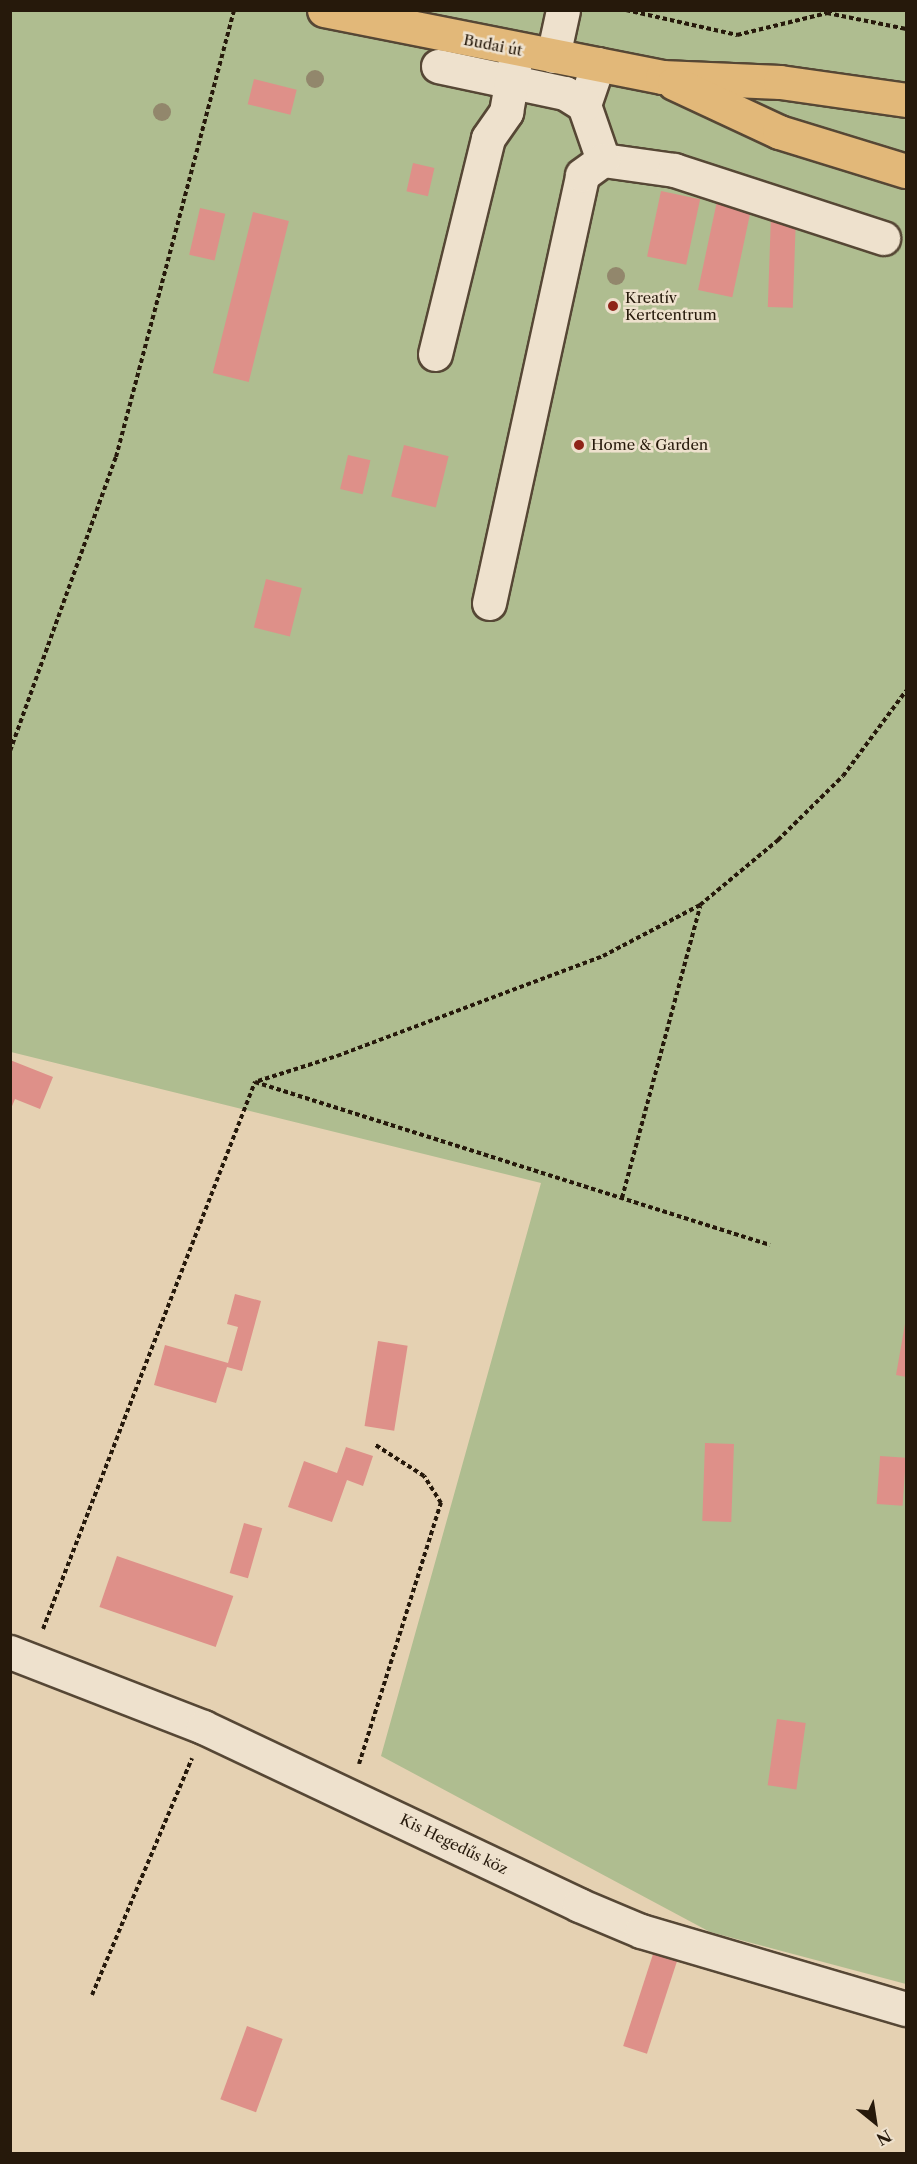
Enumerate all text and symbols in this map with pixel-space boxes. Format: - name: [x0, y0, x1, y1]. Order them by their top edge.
- street label: Budai út: [462, 30, 524, 60]
- place label: Kreatív Kertcentrum: [625, 288, 717, 323]
- marker: Kreatív Kertcentrum: [606, 299, 620, 313]
- place label: Home & Garden: [591, 436, 708, 454]
- marker: Home & Garden: [572, 438, 586, 452]
- street label: Kis Hegedűs köz: [397, 1810, 511, 1878]
- north arrow: [845, 2092, 905, 2152]
- text: N: [873, 2125, 895, 2150]

